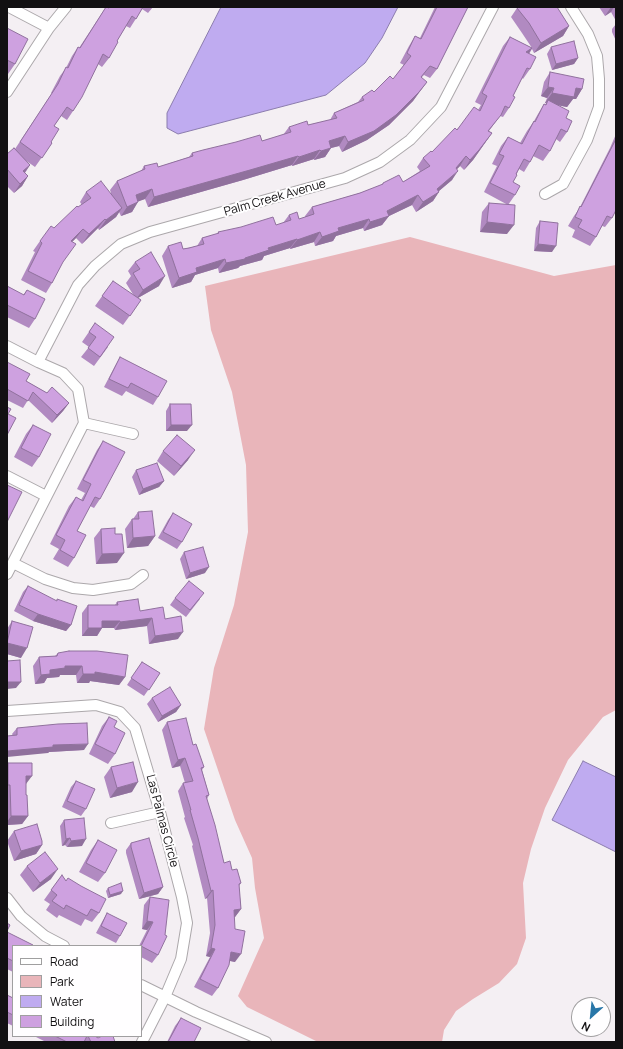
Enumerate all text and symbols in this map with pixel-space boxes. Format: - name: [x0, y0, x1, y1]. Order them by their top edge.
- street label: Palm Creek Avenue: [222, 177, 328, 219]
- street label: Las Palmas Circle: [143, 773, 181, 869]
- legend: [12, 945, 142, 1037]
- text: Road: [50, 953, 78, 970]
- text: Park: [50, 973, 74, 990]
- text: Water: [50, 993, 83, 1010]
- north arrow: [571, 997, 611, 1037]
- text: Building: [50, 1013, 94, 1030]
- text: N: [579, 1019, 593, 1036]

